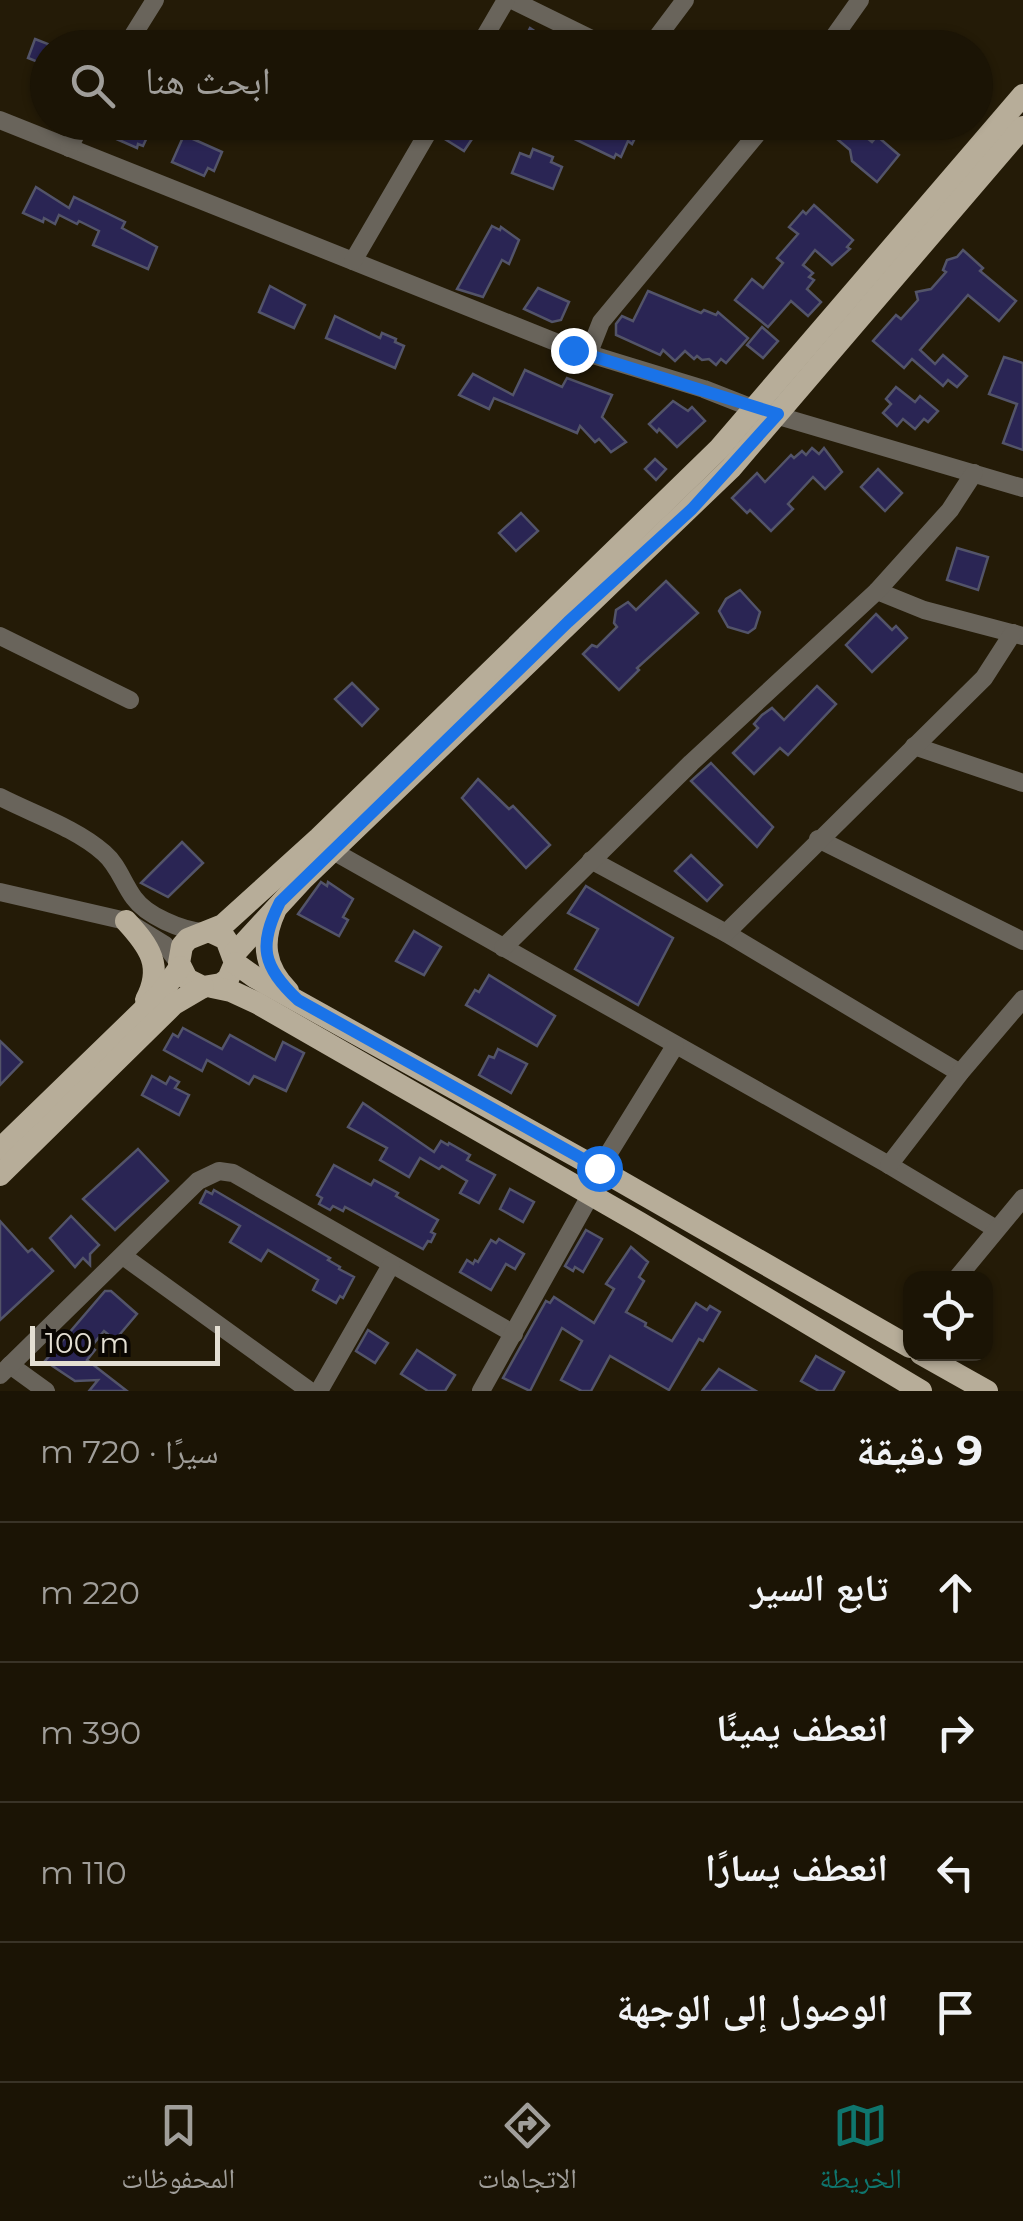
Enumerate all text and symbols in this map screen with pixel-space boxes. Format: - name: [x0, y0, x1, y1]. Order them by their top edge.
- search box: [30, 30, 993, 140]
- text: ابحث هنا: [145, 57, 271, 104]
- icon: search: [65, 58, 120, 113]
- route end: [551, 328, 597, 374]
- route start: [577, 1146, 623, 1192]
- map controls: [903, 1271, 993, 1361]
- button: locate: [903, 1271, 993, 1361]
- scale bar: [30, 1321, 220, 1366]
- text: 100 m: [45, 1326, 129, 1360]
- text: 9 دقيقة: [856, 1424, 983, 1476]
- text: سيرًا · 720 m: [40, 1432, 218, 1471]
- text: تابع السير: [750, 1564, 888, 1611]
- icon: ahead: [928, 1565, 983, 1620]
- text: 220 m: [40, 1573, 140, 1612]
- text: انعطف يمينًا: [716, 1704, 888, 1751]
- icon: right: [928, 1705, 983, 1760]
- text: 390 m: [40, 1713, 141, 1752]
- text: انعطف يسارًا: [705, 1844, 888, 1891]
- icon: left: [928, 1845, 983, 1900]
- text: 110 m: [40, 1853, 127, 1892]
- text: الوصول إلى الوجهة: [617, 1984, 888, 2031]
- icon: arrive: [928, 1985, 983, 2040]
- tab: المحفوظات: [121, 2098, 235, 2206]
- tab: الاتجاهات: [478, 2098, 577, 2206]
- tab: الخريطة: [819, 2098, 902, 2206]

